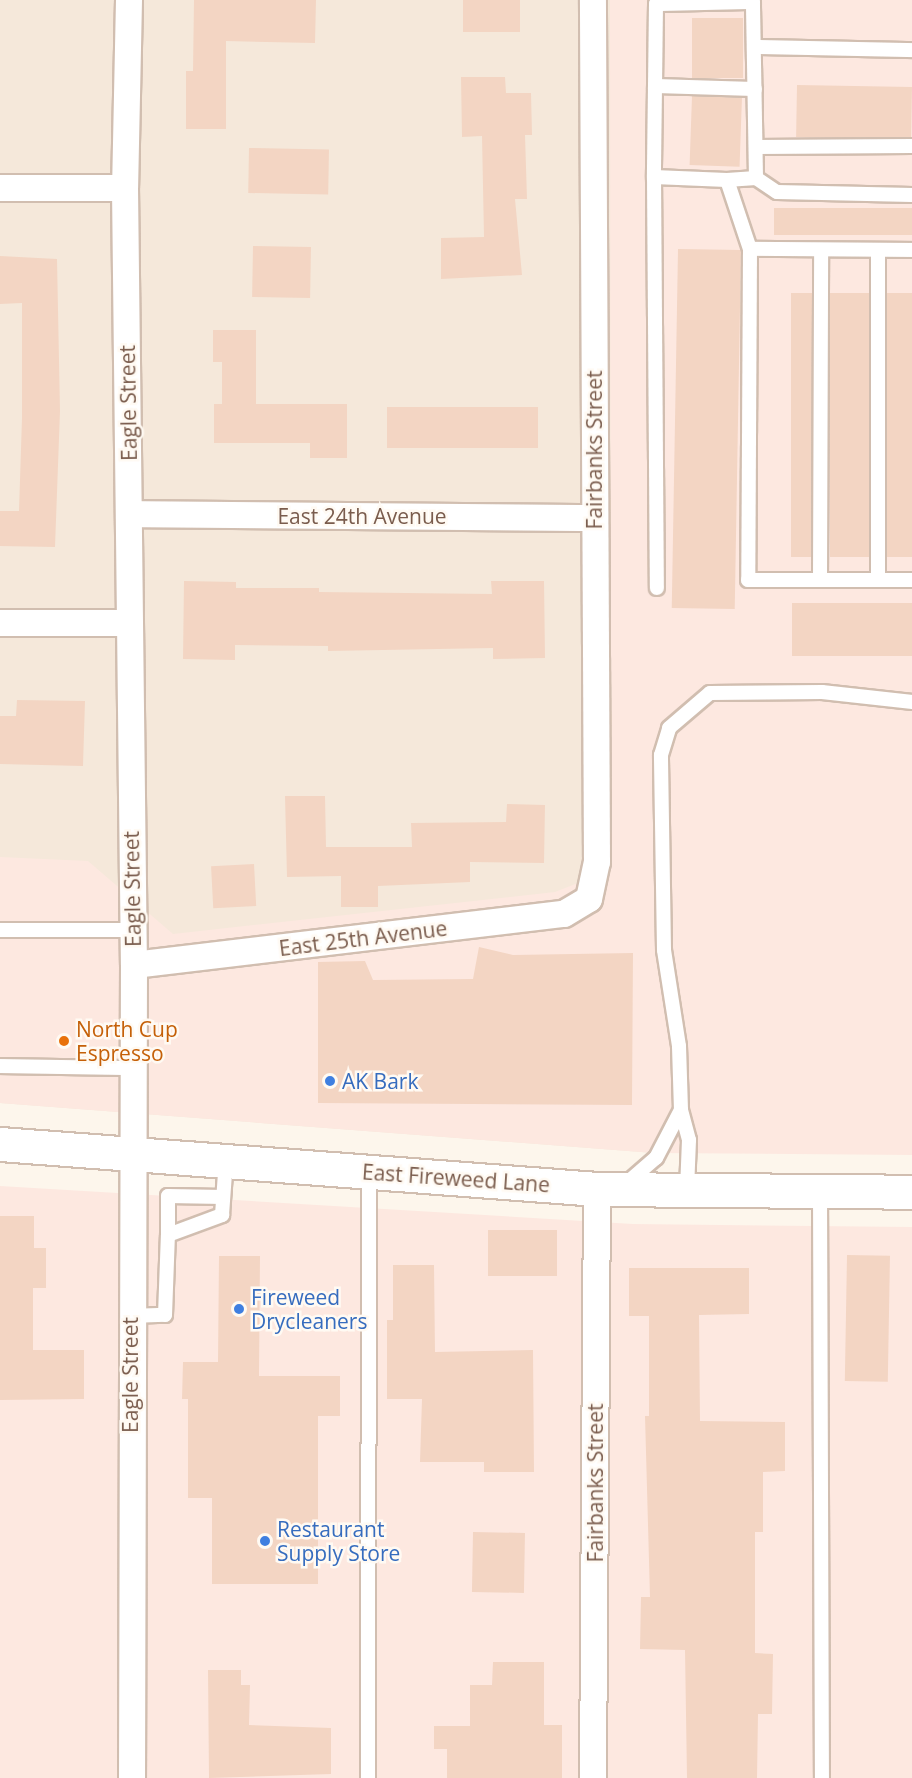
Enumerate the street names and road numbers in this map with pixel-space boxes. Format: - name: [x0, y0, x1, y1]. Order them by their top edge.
- street label: Eagle Street: [114, 345, 142, 461]
- street label: Fairbanks Street: [581, 371, 607, 529]
- street label: East 24th Avenue: [277, 503, 447, 529]
- street label: Eagle Street: [118, 831, 146, 947]
- street label: East 25th Avenue: [277, 915, 449, 961]
- street label: East Fireweed Lane: [361, 1159, 551, 1197]
- street label: Eagle Street: [117, 1317, 143, 1433]
- street label: Fairbanks Street: [582, 1404, 608, 1562]

